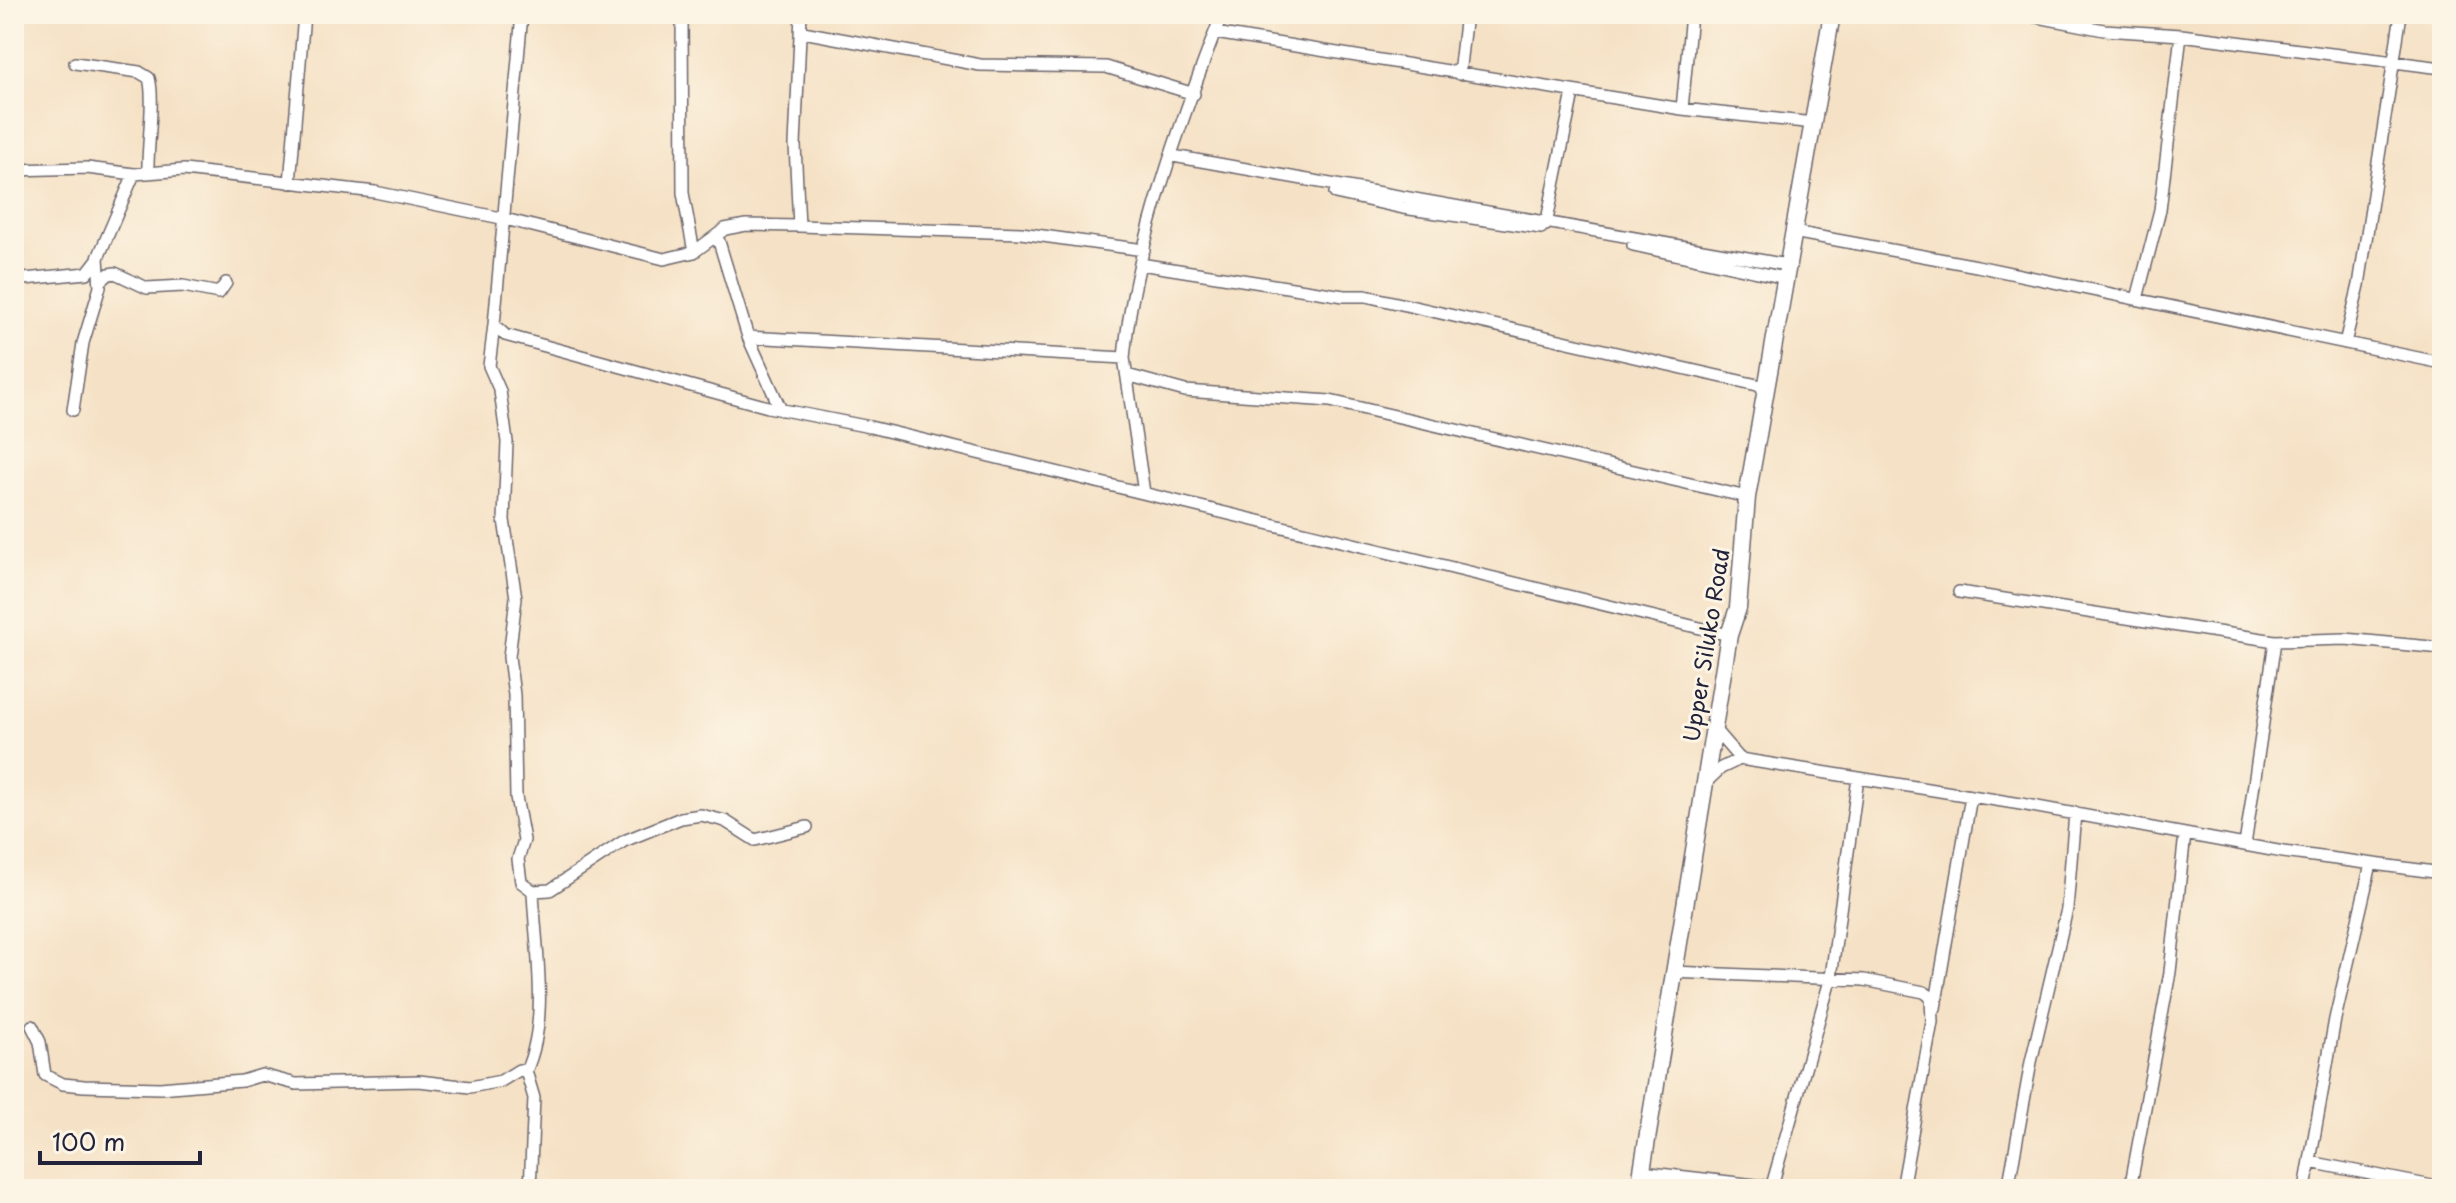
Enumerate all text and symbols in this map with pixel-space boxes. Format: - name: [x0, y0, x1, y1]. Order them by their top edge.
- street label: Upper Siluko Road: [1673, 546, 1737, 744]
- scale bar: [40, 1115, 200, 1165]
- text: 100 m: [52, 1123, 125, 1159]

